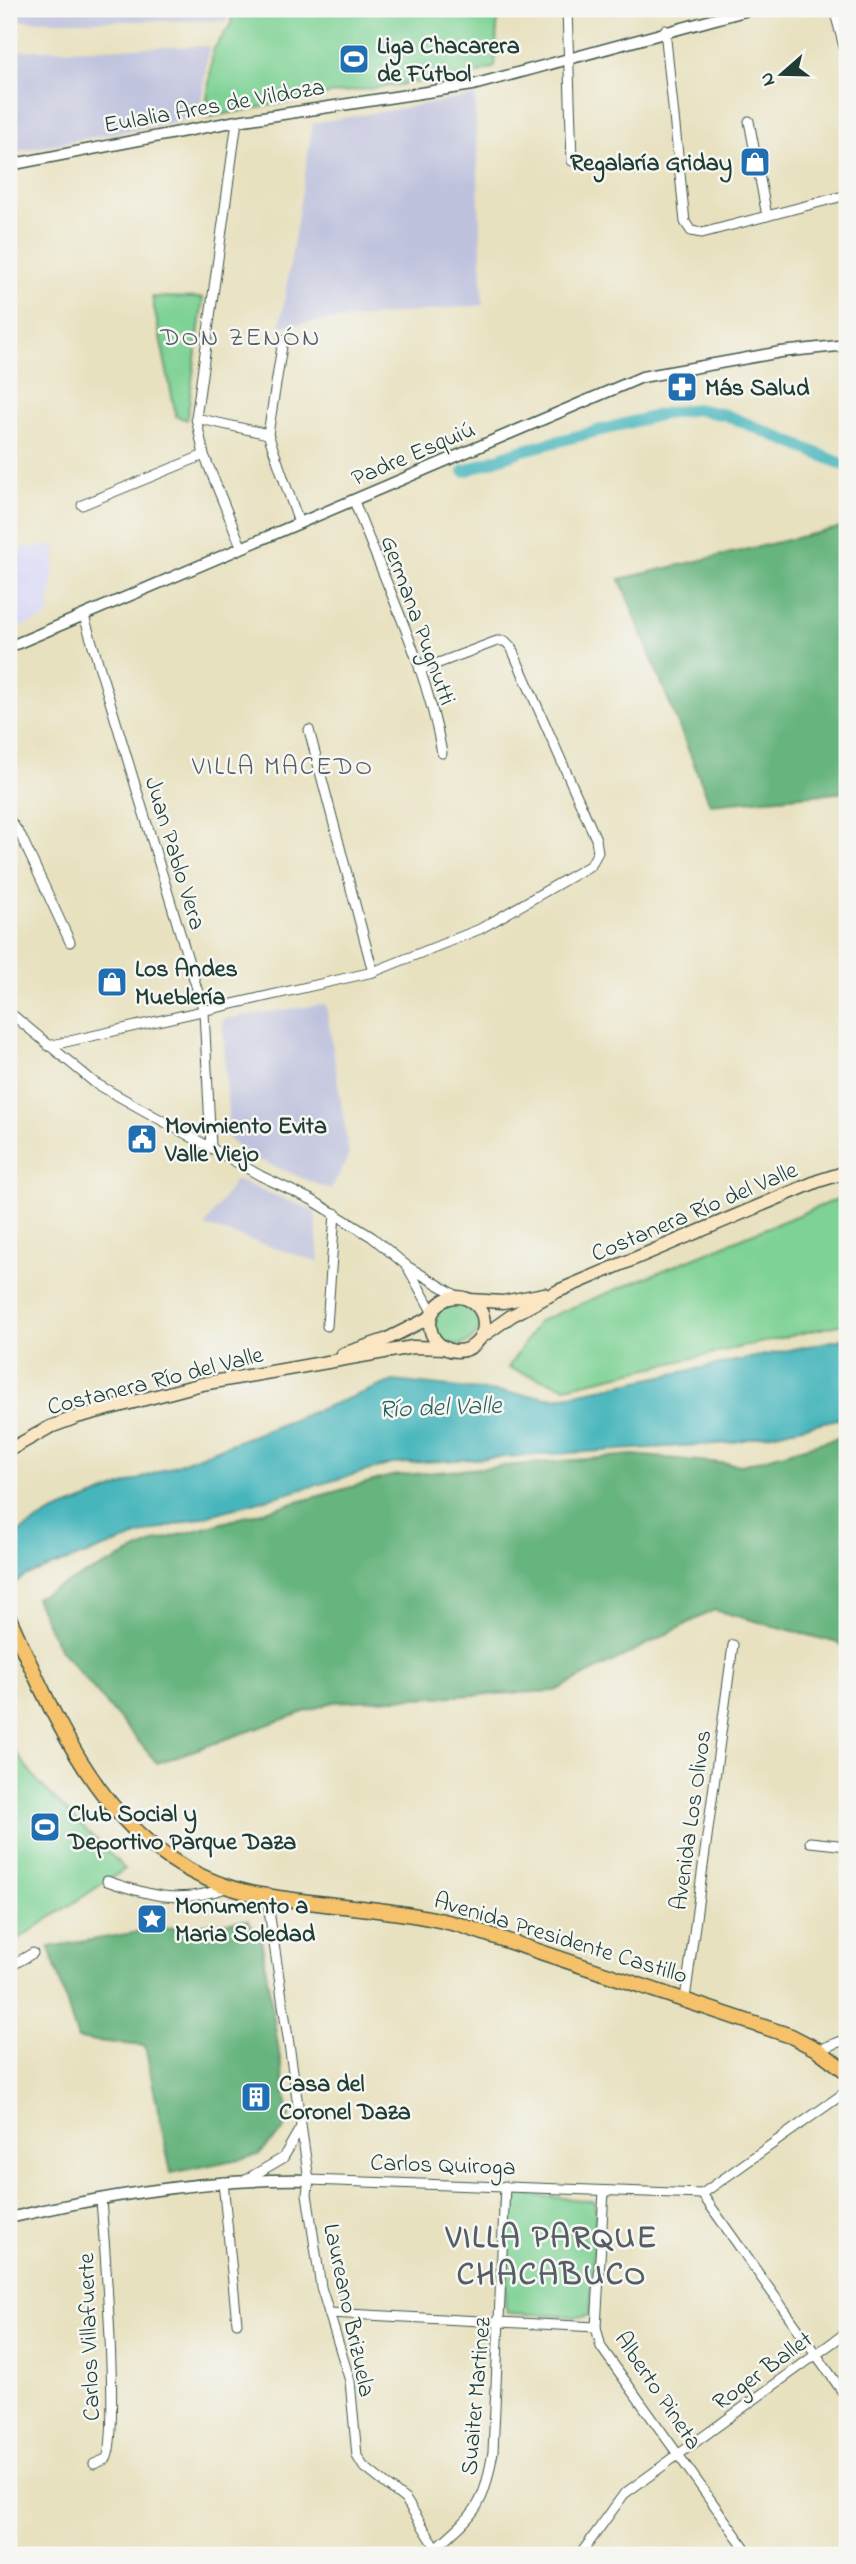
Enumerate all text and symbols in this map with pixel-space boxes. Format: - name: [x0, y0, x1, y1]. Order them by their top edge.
- place label: Liga Chacarera de Fútbol: [377, 30, 520, 93]
- north arrow: [748, 38, 818, 108]
- sports icon: Liga Chacarera de Fútbol: [337, 42, 371, 76]
- text: N: [753, 68, 783, 90]
- street label: Eulalia Ares de Vildoza: [101, 71, 328, 144]
- shop icon: Regalaría Griday: [738, 145, 772, 179]
- place label: Regalaría Griday: [570, 147, 732, 183]
- district label: DON ZENÓN: [160, 320, 321, 358]
- pharmacy icon: Más Salud: [665, 370, 699, 404]
- place label: Más Salud: [705, 372, 810, 407]
- street label: Padre Esquiú: [347, 414, 481, 497]
- street label: Germana Pugnutti: [370, 531, 464, 711]
- district label: VILLA MACEDO: [191, 749, 374, 787]
- street label: Juan Pablo Vera: [134, 773, 214, 935]
- place label: Los Andes Mueblería: [135, 953, 238, 1016]
- shop icon: Los Andes Mueblería: [95, 965, 129, 999]
- place label: Movimiento Evita Valle Viejo: [164, 1110, 327, 1173]
- public building icon: Movimiento Evita Valle Viejo: [125, 1122, 159, 1156]
- street label: Costanera Río del Valle: [586, 1154, 804, 1273]
- street label: Costanera Río del Valle: [44, 1339, 267, 1426]
- water label: Río del Valle: [378, 1388, 504, 1430]
- street label: Avenida Los Olivos: [662, 1728, 722, 1913]
- place label: Club Social y Deportivo Parque Daza: [67, 1798, 296, 1861]
- sports icon: Club Social y Deportivo Parque Daza: [28, 1810, 62, 1844]
- street label: Avenida Presidente Castillo: [429, 1884, 691, 1995]
- place label: Monumento a Maria Soledad: [175, 1890, 316, 1953]
- place icon: Monumento a Maria Soledad: [135, 1902, 169, 1936]
- place label: Casa del Coronel Daza: [279, 2068, 411, 2131]
- building icon: Casa del Coronel Daza: [239, 2080, 273, 2114]
- street label: Carlos Quiroga: [370, 2146, 516, 2187]
- district label: VILLA PARQUE CHACABUCO: [445, 2216, 658, 2300]
- street label: Laureano Brizuela: [312, 2221, 383, 2400]
- street label: Carlos Villafuerte: [70, 2252, 111, 2421]
- street label: Suaiter Martinez: [453, 2315, 502, 2477]
- street label: Roger Ballet: [706, 2324, 821, 2420]
- street label: Alberto Pineta: [604, 2325, 710, 2458]

